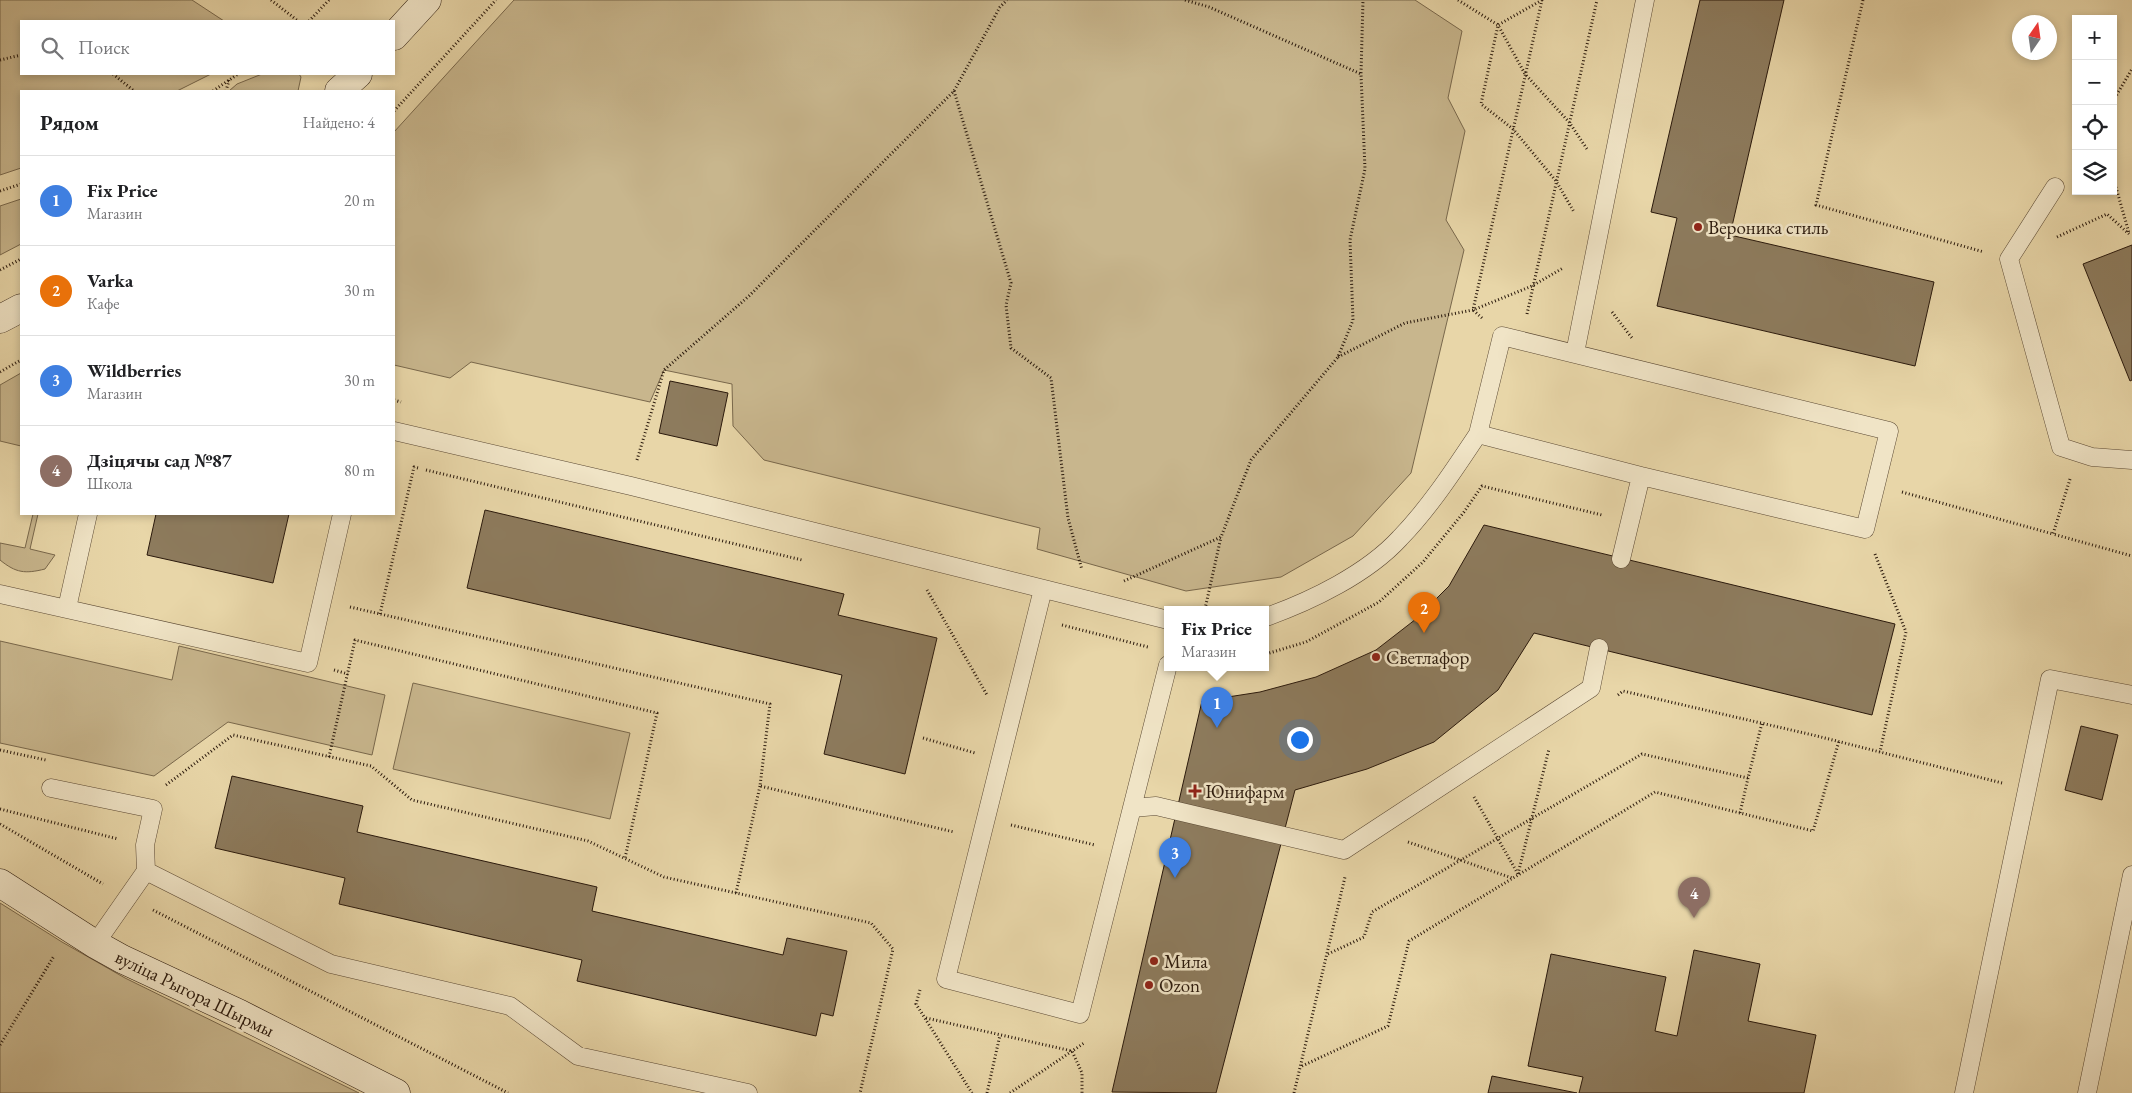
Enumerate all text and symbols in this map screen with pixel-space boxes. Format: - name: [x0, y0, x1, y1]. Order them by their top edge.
- north arrow: [2012, 15, 2057, 60]
- map controls: [2072, 15, 2117, 195]
- button: +: [2072, 15, 2117, 60]
- search box: [20, 20, 395, 75]
- icon: search: [38, 34, 66, 62]
- text: Поиск: [78, 35, 130, 60]
- button: −: [2072, 60, 2117, 105]
- button: locate: [2072, 105, 2117, 150]
- text: Рядом: [40, 109, 99, 136]
- text: Найдено: 4: [303, 112, 375, 133]
- button: layers: [2072, 150, 2117, 195]
- text: Fix Price: [87, 178, 158, 203]
- text: 1: [52, 190, 60, 211]
- text: 20 m: [344, 190, 375, 211]
- text: Магазин: [87, 203, 142, 224]
- place label: Вероника стиль: [1708, 215, 1829, 240]
- marker: Вероника стиль: [1692, 221, 1704, 233]
- text: Varka: [87, 268, 133, 293]
- text: 2: [52, 280, 60, 301]
- text: 30 m: [344, 280, 375, 301]
- text: Кафе: [87, 293, 120, 314]
- text: Wildberries: [87, 358, 181, 383]
- text: 3: [52, 370, 60, 391]
- text: 30 m: [344, 370, 375, 391]
- text: Магазин: [87, 383, 142, 404]
- text: Дзіцячы сад №87: [87, 448, 232, 473]
- text: 4: [52, 460, 60, 481]
- text: 80 m: [344, 460, 375, 481]
- text: Школа: [87, 473, 132, 494]
- pin: 2: [1408, 592, 1440, 633]
- popup: [1164, 606, 1269, 671]
- text: Fix Price: [1181, 616, 1252, 641]
- text: Магазин: [1181, 641, 1236, 662]
- place label: Светлафор: [1386, 645, 1470, 670]
- marker: Светлафор: [1370, 651, 1382, 663]
- pin: 1: [1201, 687, 1233, 728]
- your location: [1287, 727, 1313, 753]
- place label: Юнифарм: [1205, 779, 1284, 804]
- marker: Юнифарм: [1189, 785, 1201, 797]
- pin: 3: [1159, 837, 1191, 878]
- pin: 4: [1678, 877, 1710, 918]
- street label: вуліца Рыгора Шырмы: [111, 944, 279, 1043]
- place label: Мила: [1164, 949, 1208, 974]
- marker: Мила: [1148, 955, 1160, 967]
- place label: Ozon: [1159, 973, 1200, 998]
- marker: Ozon: [1143, 979, 1155, 991]

